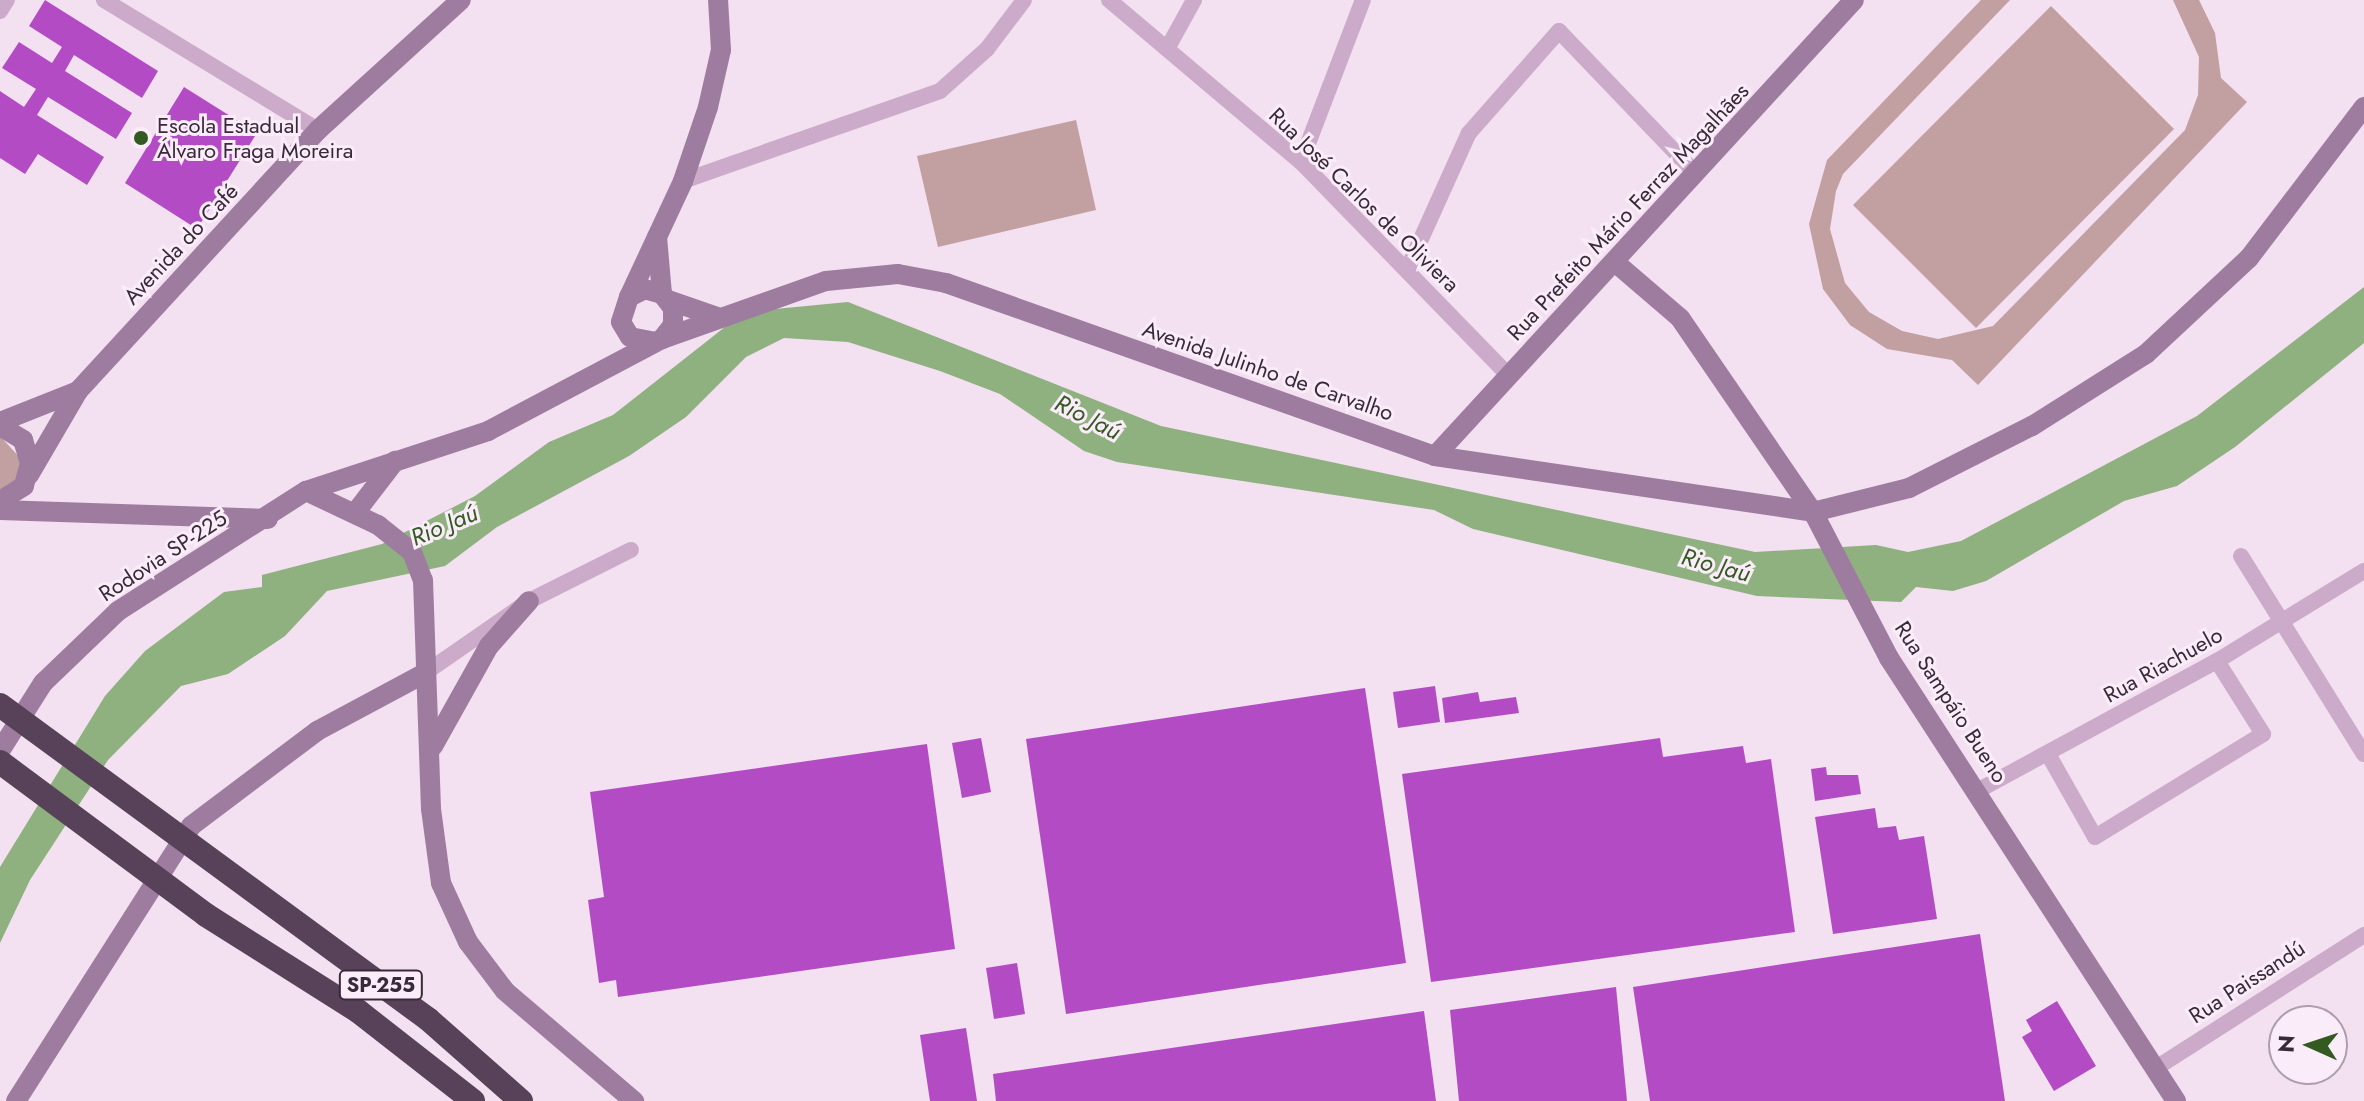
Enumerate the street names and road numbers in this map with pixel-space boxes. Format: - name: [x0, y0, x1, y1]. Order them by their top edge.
- street label: Rua Prefeito Mário Ferraz Magalhães: [1502, 78, 1754, 346]
- street label: Rua José Carlos de Oliviera: [1263, 102, 1465, 298]
- street label: Avenida do Café: [118, 178, 244, 310]
- street label: Avenida Julinho de Carvalho: [1139, 316, 1397, 426]
- street label: Rodovia SP-225: [94, 505, 232, 607]
- street label: Rua Sampáio Bueno: [1889, 616, 2013, 788]
- street label: Rua Riachuelo: [2099, 622, 2227, 708]
- street label: Rua Paissandú: [2184, 935, 2310, 1029]
- road number: SP-255: [337, 969, 425, 1001]

